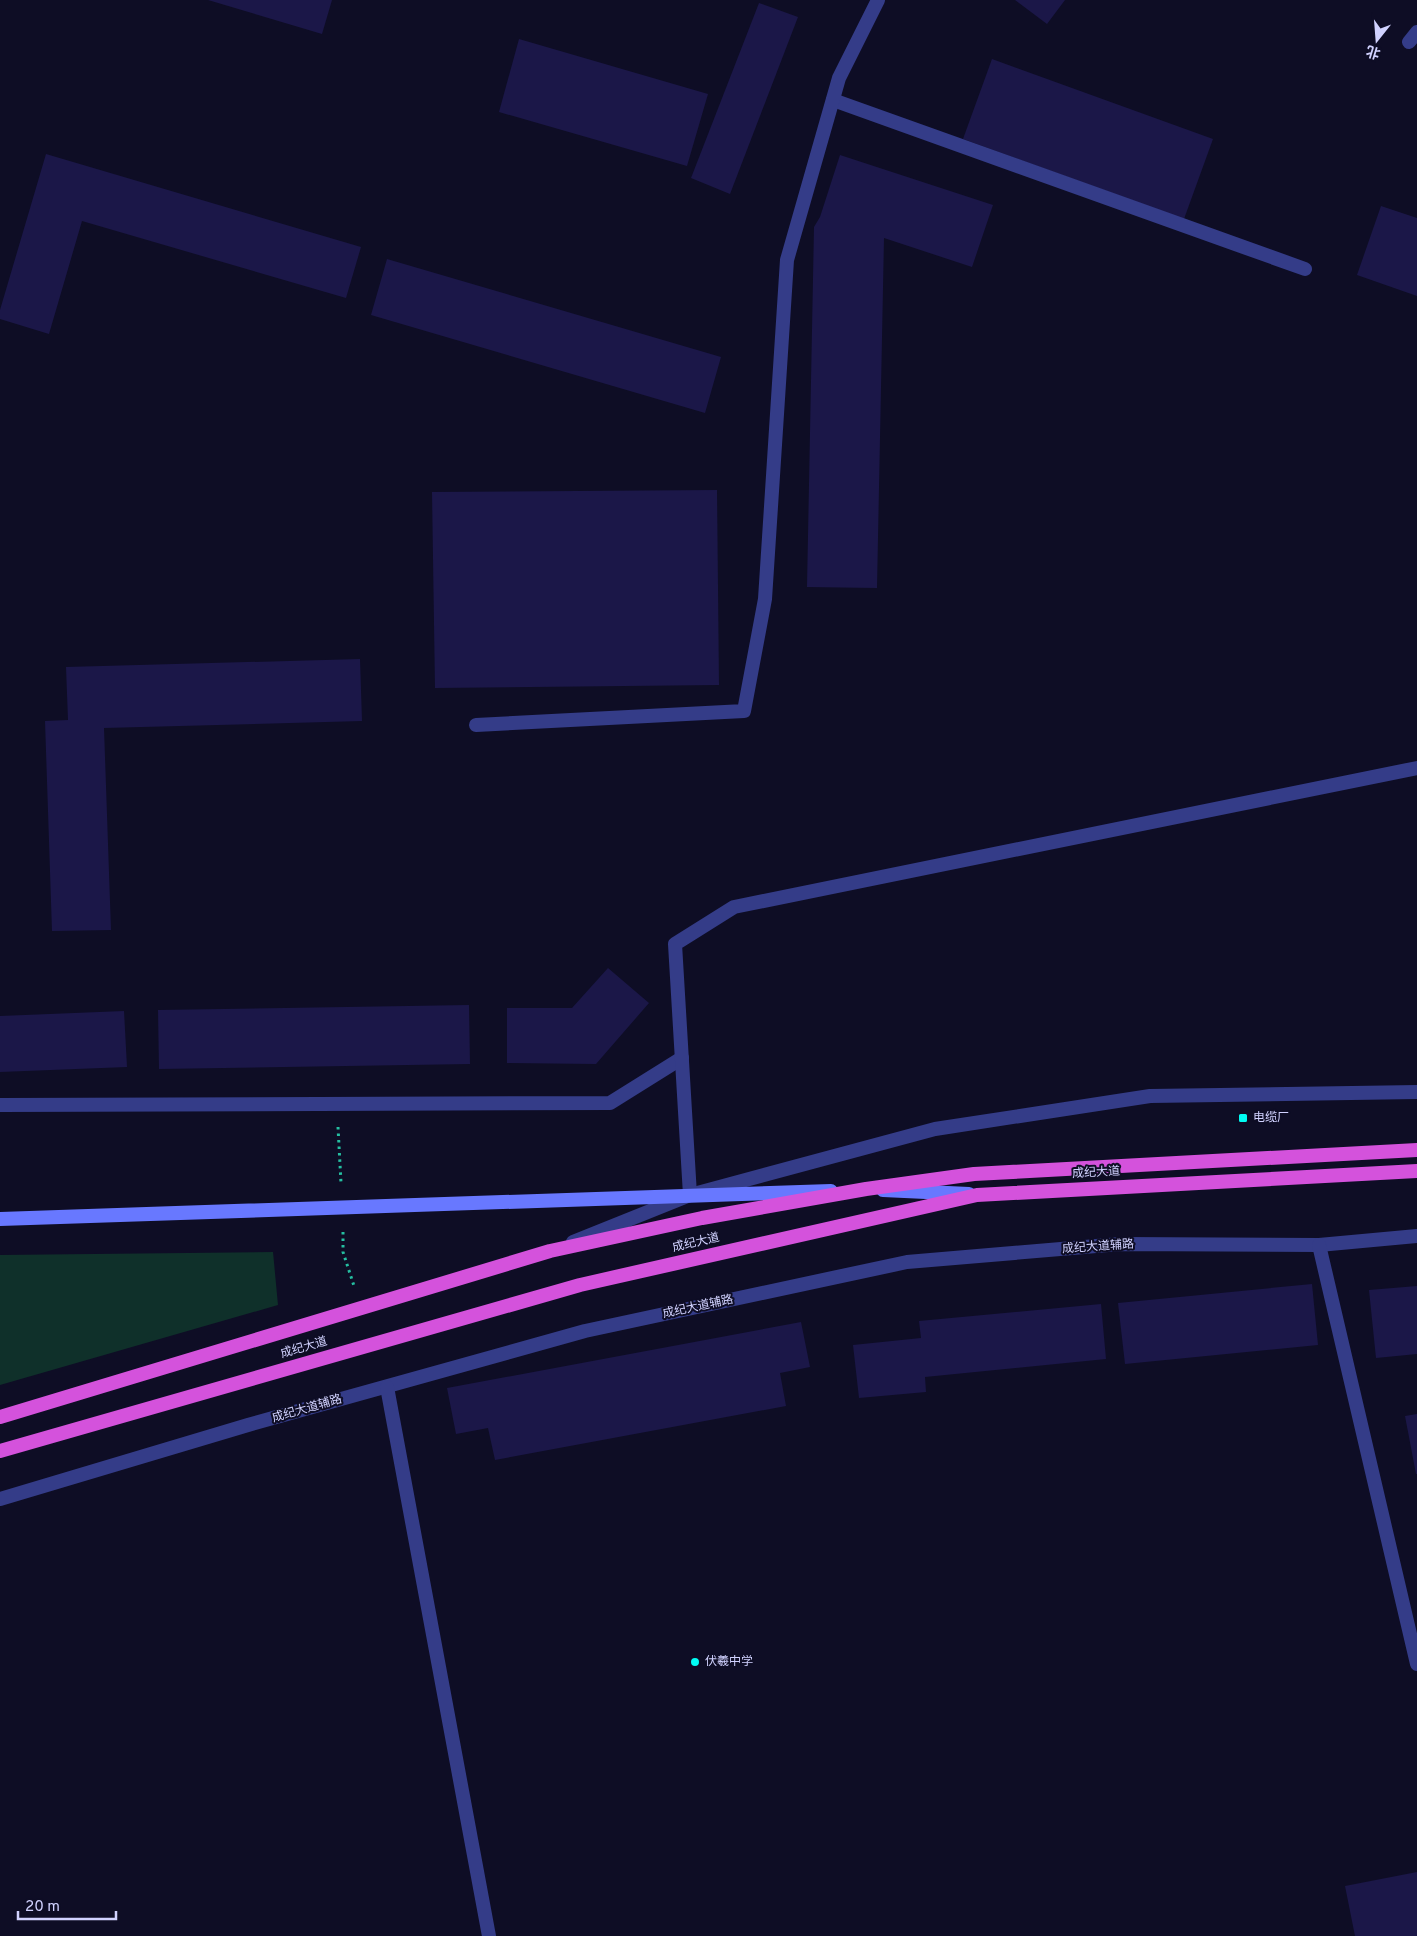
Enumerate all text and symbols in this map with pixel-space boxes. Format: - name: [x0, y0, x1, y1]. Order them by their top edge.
- north arrow: [1352, 15, 1402, 65]
- text: 北: [1364, 41, 1383, 61]
- place label: 电缆厂: [1253, 1110, 1289, 1126]
- marker: 电缆厂: [1237, 1112, 1249, 1124]
- street label: 成纪大道: [1072, 1164, 1120, 1182]
- street label: 成纪大道: [671, 1230, 721, 1256]
- street label: 成纪大道辅路: [1062, 1237, 1134, 1257]
- street label: 成纪大道辅路: [661, 1292, 735, 1322]
- street label: 成纪大道: [279, 1334, 329, 1362]
- street label: 成纪大道辅路: [270, 1391, 344, 1427]
- place label: 伏羲中学: [705, 1654, 753, 1670]
- marker: 伏羲中学: [689, 1656, 701, 1668]
- scale bar: [18, 1888, 115, 1920]
- text: 20 m: [25, 1898, 60, 1917]

